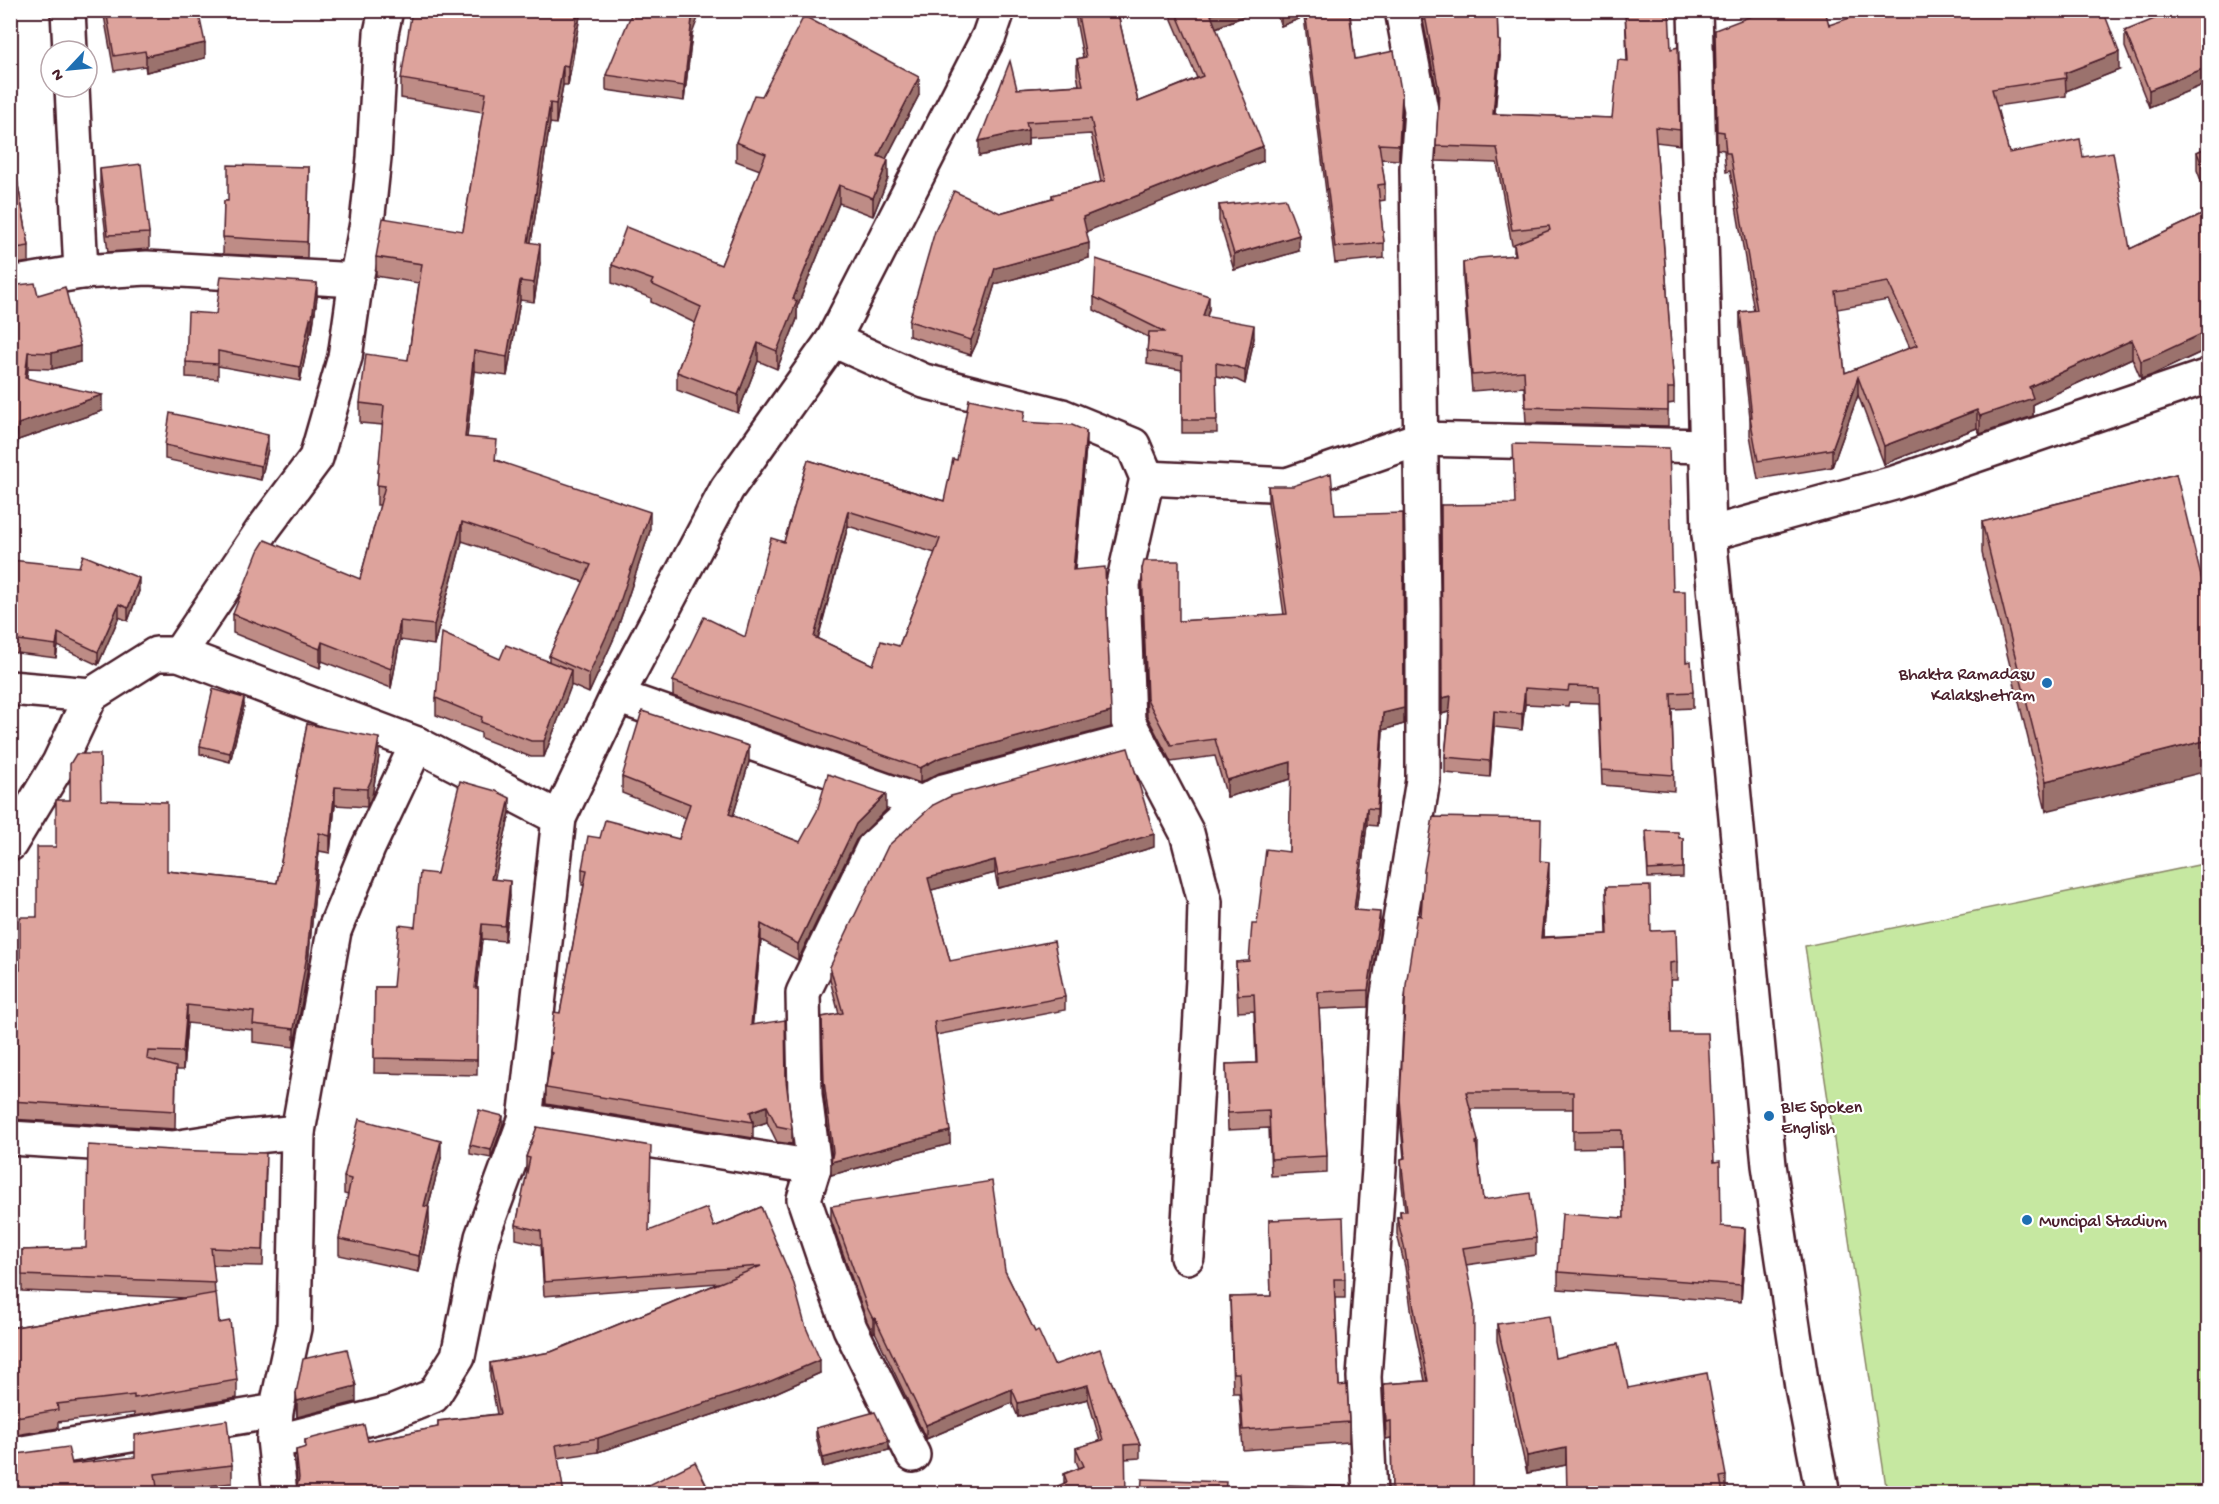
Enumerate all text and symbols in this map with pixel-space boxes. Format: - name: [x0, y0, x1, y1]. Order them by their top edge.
- north arrow: [39, 39, 99, 99]
- text: N: [48, 65, 69, 83]
- place label: Bhakta Ramadasu Kalakshetram: [1898, 665, 2036, 707]
- marker: Bhakta Ramadasu Kalakshetram: [2040, 676, 2054, 690]
- place label: BIE Spoken English: [1780, 1098, 1863, 1140]
- marker: BIE Spoken English: [1762, 1109, 1776, 1123]
- place label: Muncipal Stadium: [2039, 1212, 2167, 1233]
- marker: Muncipal Stadium: [2020, 1213, 2034, 1227]

